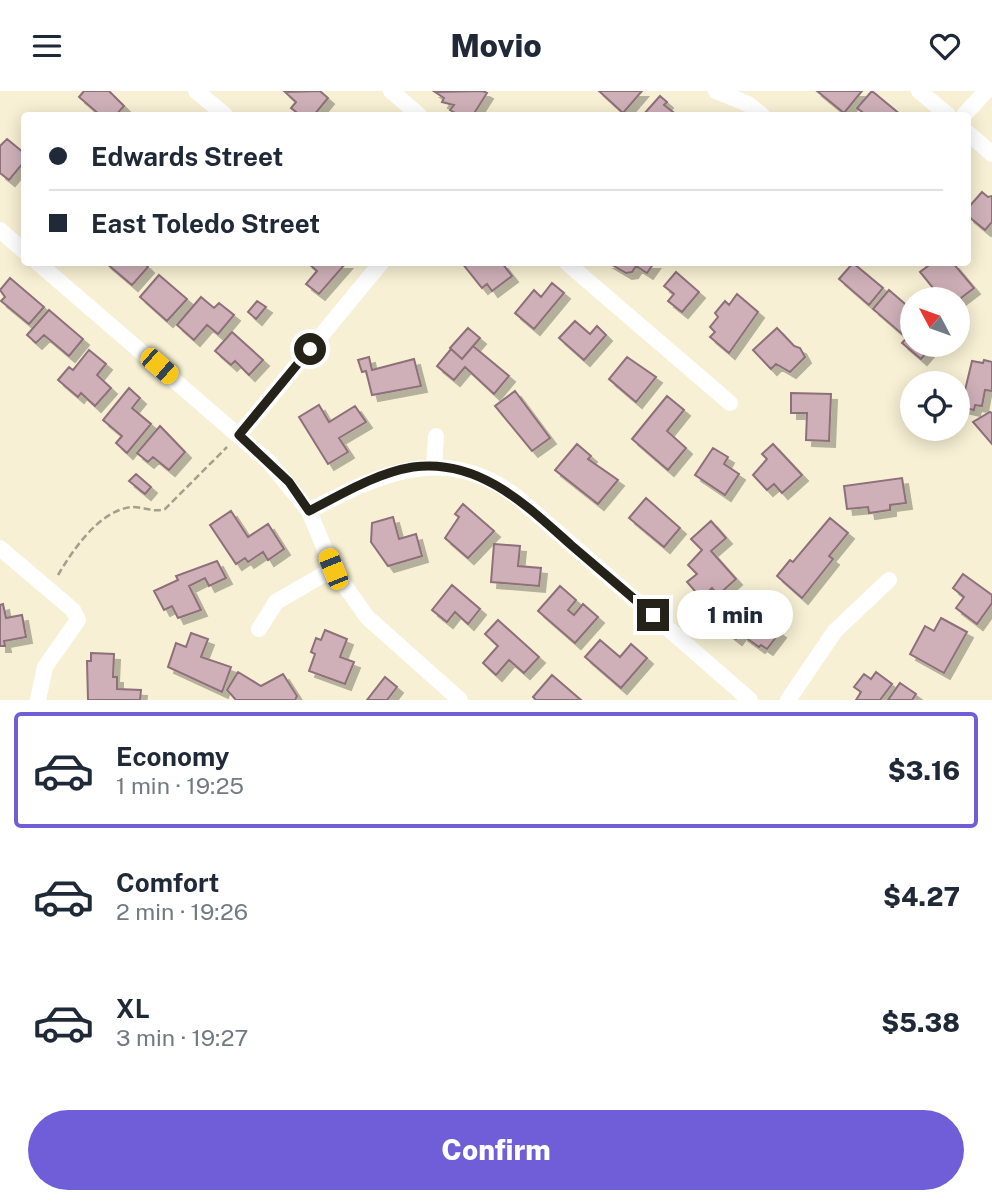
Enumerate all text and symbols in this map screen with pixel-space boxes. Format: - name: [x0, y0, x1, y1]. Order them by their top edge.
- icon: menu: [28, 27, 66, 65]
- text: Movio: [450, 27, 542, 64]
- icon: heart: [926, 27, 964, 65]
- text: Edwards Street: [91, 141, 283, 172]
- text: East Toledo Street: [91, 208, 320, 239]
- north arrow: [900, 287, 970, 357]
- map controls: [900, 287, 970, 441]
- route start: [294, 333, 326, 365]
- car: [137, 344, 182, 388]
- button: locate: [900, 371, 970, 441]
- car: [316, 546, 351, 592]
- callout: 1 min: [678, 591, 793, 639]
- route end: [637, 599, 669, 631]
- text: 1 min: [707, 601, 763, 628]
- icon: car: [32, 739, 95, 802]
- text: Economy: [116, 741, 229, 772]
- text: $3.16: [888, 755, 960, 786]
- text: 1 min · 19:25: [116, 772, 244, 799]
- icon: car: [32, 865, 95, 928]
- text: Comfort: [116, 867, 219, 898]
- text: $4.27: [883, 881, 960, 912]
- text: 2 min · 19:26: [116, 898, 248, 925]
- icon: car: [32, 991, 95, 1054]
- text: XL: [116, 993, 150, 1024]
- text: $5.38: [881, 1007, 960, 1038]
- text: 3 min · 19:27: [116, 1024, 248, 1051]
- button: Confirm: [28, 1110, 964, 1190]

